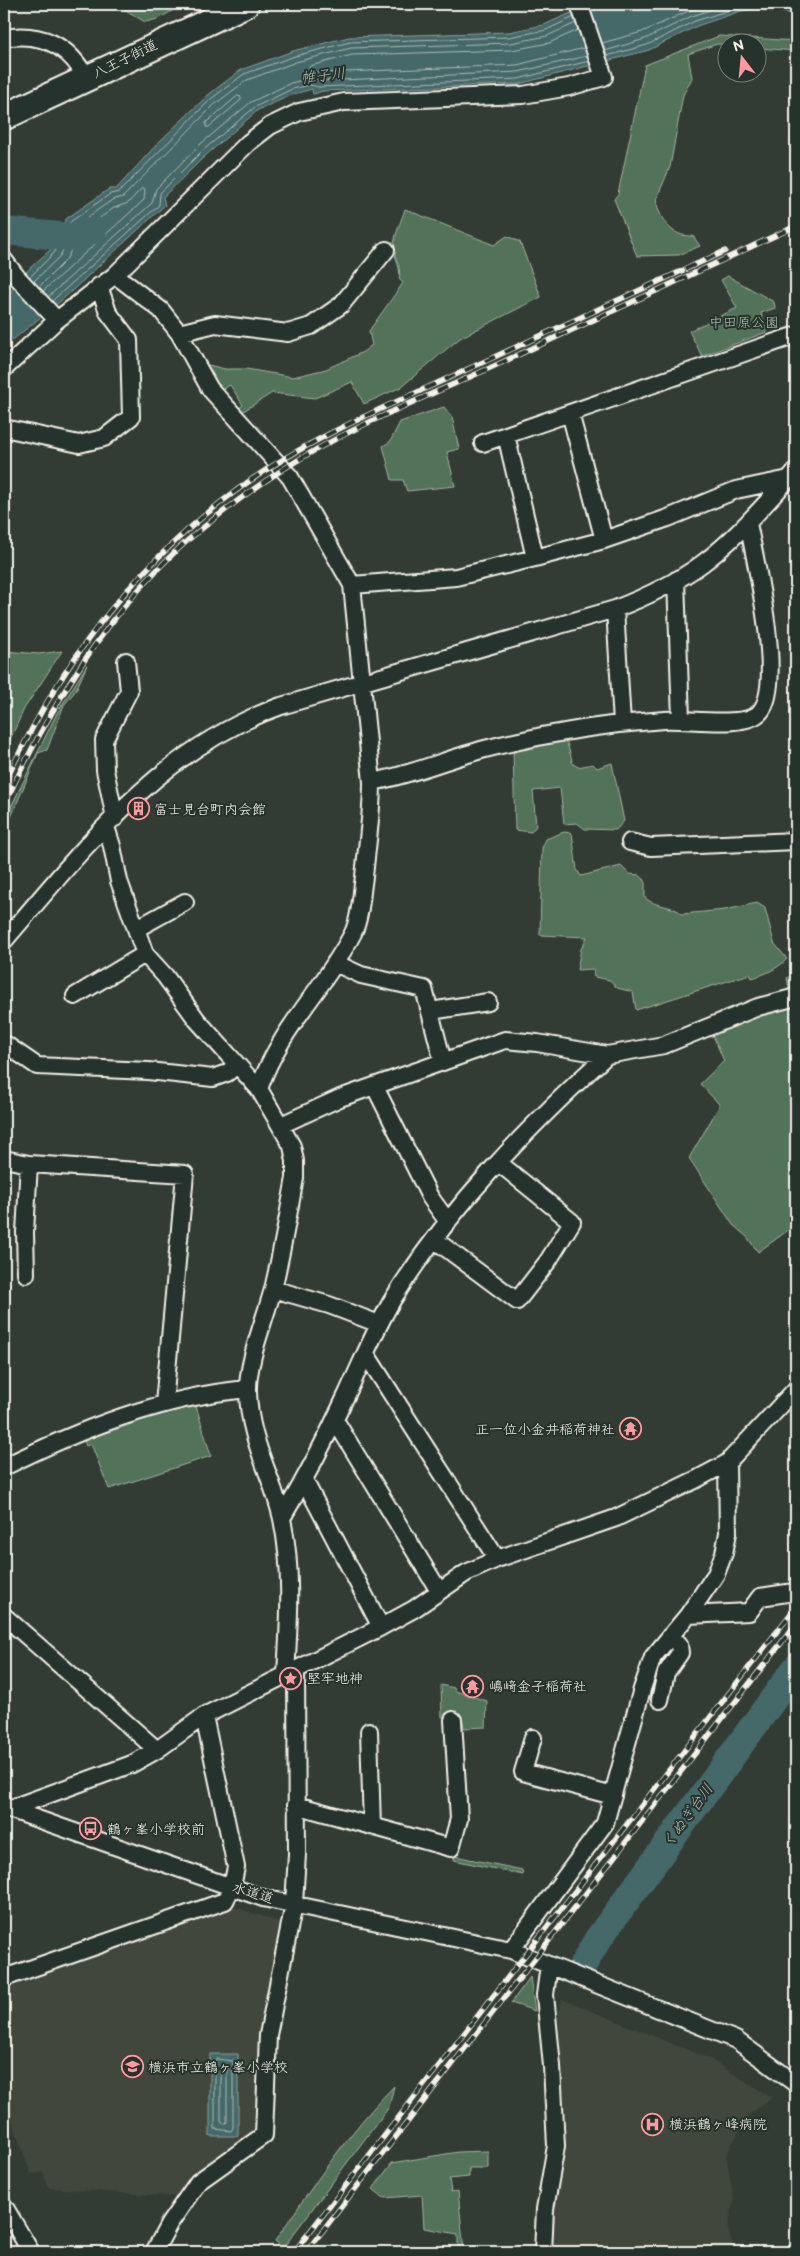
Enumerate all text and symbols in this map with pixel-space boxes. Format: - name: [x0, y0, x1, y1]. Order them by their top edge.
- north arrow: [718, 32, 768, 82]
- street label: 八王子街道: [90, 36, 160, 82]
- text: N: [731, 36, 746, 56]
- water label: 帷子川: [300, 64, 346, 88]
- park label: 中田原公園: [709, 314, 779, 331]
- building icon: 富士見台町内会館: [126, 797, 150, 821]
- place label: 富士見台町内会館: [154, 801, 266, 818]
- temple icon: 正一位小金井稲荷神社: [619, 1417, 643, 1441]
- place label: 正一位小金井稲荷神社: [475, 1421, 615, 1438]
- place icon: 堅牢地神: [279, 1666, 303, 1690]
- place label: 堅牢地神: [307, 1670, 363, 1687]
- temple icon: 嶋﨑金子稲荷社: [461, 1674, 485, 1698]
- place label: 嶋﨑金子稲荷社: [489, 1678, 587, 1695]
- water label: くぬぎ台川: [658, 1780, 718, 1852]
- bus stop icon: 鶴ヶ峯小学校前: [79, 1817, 103, 1841]
- place label: 鶴ヶ峯小学校前: [107, 1821, 205, 1838]
- street label: 水道道: [230, 1879, 276, 1907]
- school or university icon: 横浜市立鶴ヶ峯小学校: [120, 2055, 144, 2079]
- place label: 横浜市立鶴ヶ峯小学校: [148, 2059, 288, 2076]
- hospital icon: 横浜鶴ヶ峰病院: [641, 2112, 665, 2136]
- place label: 横浜鶴ヶ峰病院: [669, 2116, 767, 2133]

